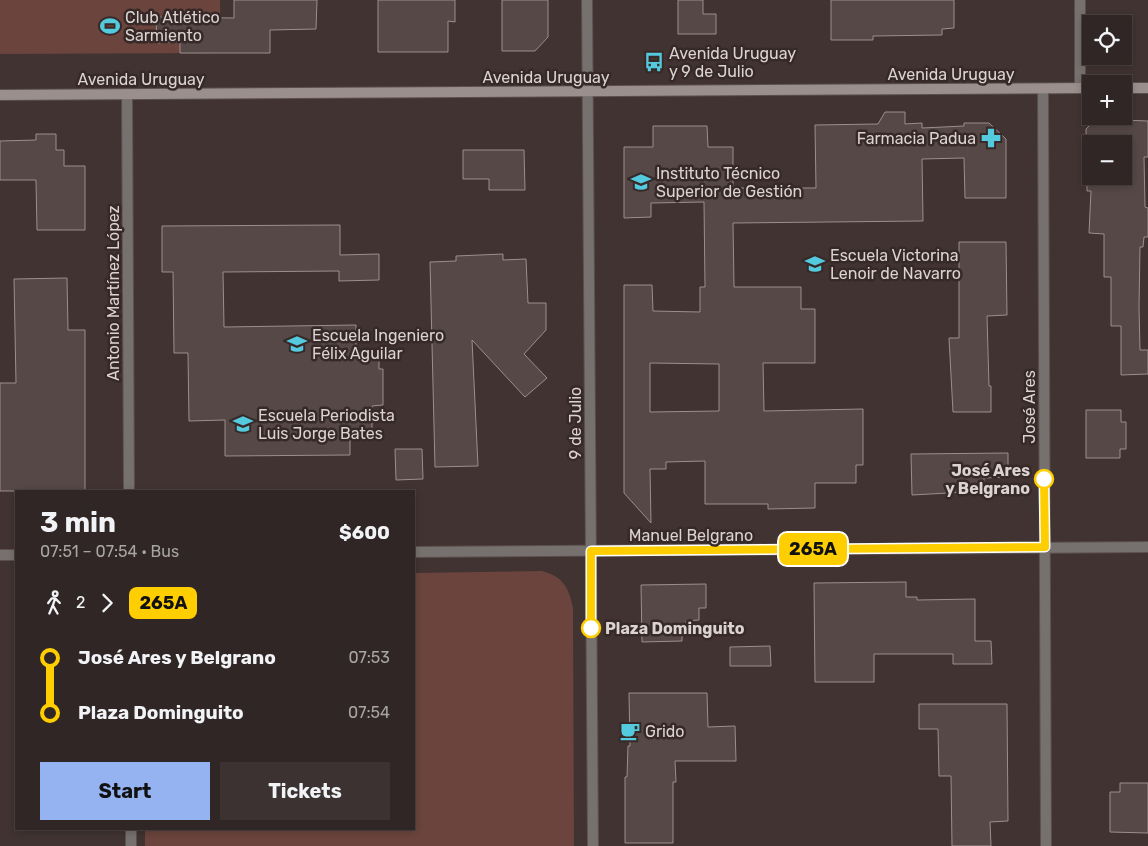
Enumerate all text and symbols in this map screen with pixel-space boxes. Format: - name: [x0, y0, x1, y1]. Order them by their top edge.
- place label: Club Atlético Sarmiento: [125, 8, 220, 45]
- sports icon: Club Atlético Sarmiento: [99, 15, 121, 37]
- map controls: [1082, 15, 1132, 185]
- button: locate: [1082, 15, 1132, 65]
- place label: Avenida Uruguay y 9 de Julio: [669, 44, 796, 81]
- bus stop icon: Avenida Uruguay y 9 de Julio: [643, 51, 665, 73]
- street label: Avenida Uruguay: [887, 65, 1015, 84]
- street label: Avenida Uruguay: [482, 68, 610, 87]
- street label: Avenida Uruguay: [77, 70, 205, 89]
- button: +: [1082, 75, 1132, 125]
- pharmacy icon: Farmacia Padua: [980, 127, 1002, 149]
- place label: Farmacia Padua: [857, 129, 976, 148]
- button: −: [1082, 135, 1132, 185]
- place label: Instituto Técnico Superior de Gestión: [656, 164, 802, 201]
- school or university icon: Instituto Técnico Superior de Gestión: [630, 171, 652, 193]
- street label: Antonio Martínez López: [104, 205, 123, 381]
- place label: Escuela Victorina Lenoir de Navarro: [830, 246, 961, 283]
- school or university icon: Escuela Victorina Lenoir de Navarro: [804, 253, 826, 275]
- place label: Escuela Ingeniero Félix Aguilar: [312, 326, 444, 363]
- school or university icon: Escuela Ingeniero Félix Aguilar: [286, 333, 308, 355]
- street label: José Ares: [1020, 370, 1039, 444]
- street label: 9 de Julio: [566, 387, 585, 459]
- place label: Escuela Periodista Luis Jorge Bates: [258, 406, 395, 443]
- school or university icon: Escuela Periodista Luis Jorge Bates: [232, 413, 254, 435]
- place label: José Ares y Belgrano: [945, 461, 1030, 498]
- marker: José Ares y Belgrano: [1034, 469, 1054, 489]
- text: 3 min: [40, 506, 116, 539]
- text: $600: [339, 521, 390, 544]
- street label: Manuel Belgrano: [629, 526, 753, 545]
- line badge: 265A: [778, 533, 848, 565]
- text: 265A: [789, 538, 837, 560]
- text: 07:51 – 07:54 · Bus: [40, 542, 179, 561]
- icon: walk: [40, 589, 68, 617]
- icon: forward: [93, 589, 121, 617]
- text: 265A: [139, 592, 187, 614]
- text: 2: [76, 593, 85, 612]
- marker: Plaza Dominguito: [581, 618, 601, 638]
- place label: Plaza Dominguito: [605, 619, 745, 638]
- text: José Ares y Belgrano: [78, 646, 276, 669]
- text: 07:53: [348, 648, 390, 667]
- text: Plaza Dominguito: [78, 701, 244, 724]
- text: 07:54: [348, 703, 390, 722]
- cafe icon: Grido: [619, 720, 641, 742]
- place label: Grido: [645, 722, 685, 741]
- button: Start: [40, 762, 210, 820]
- button: Tickets: [220, 762, 390, 820]

